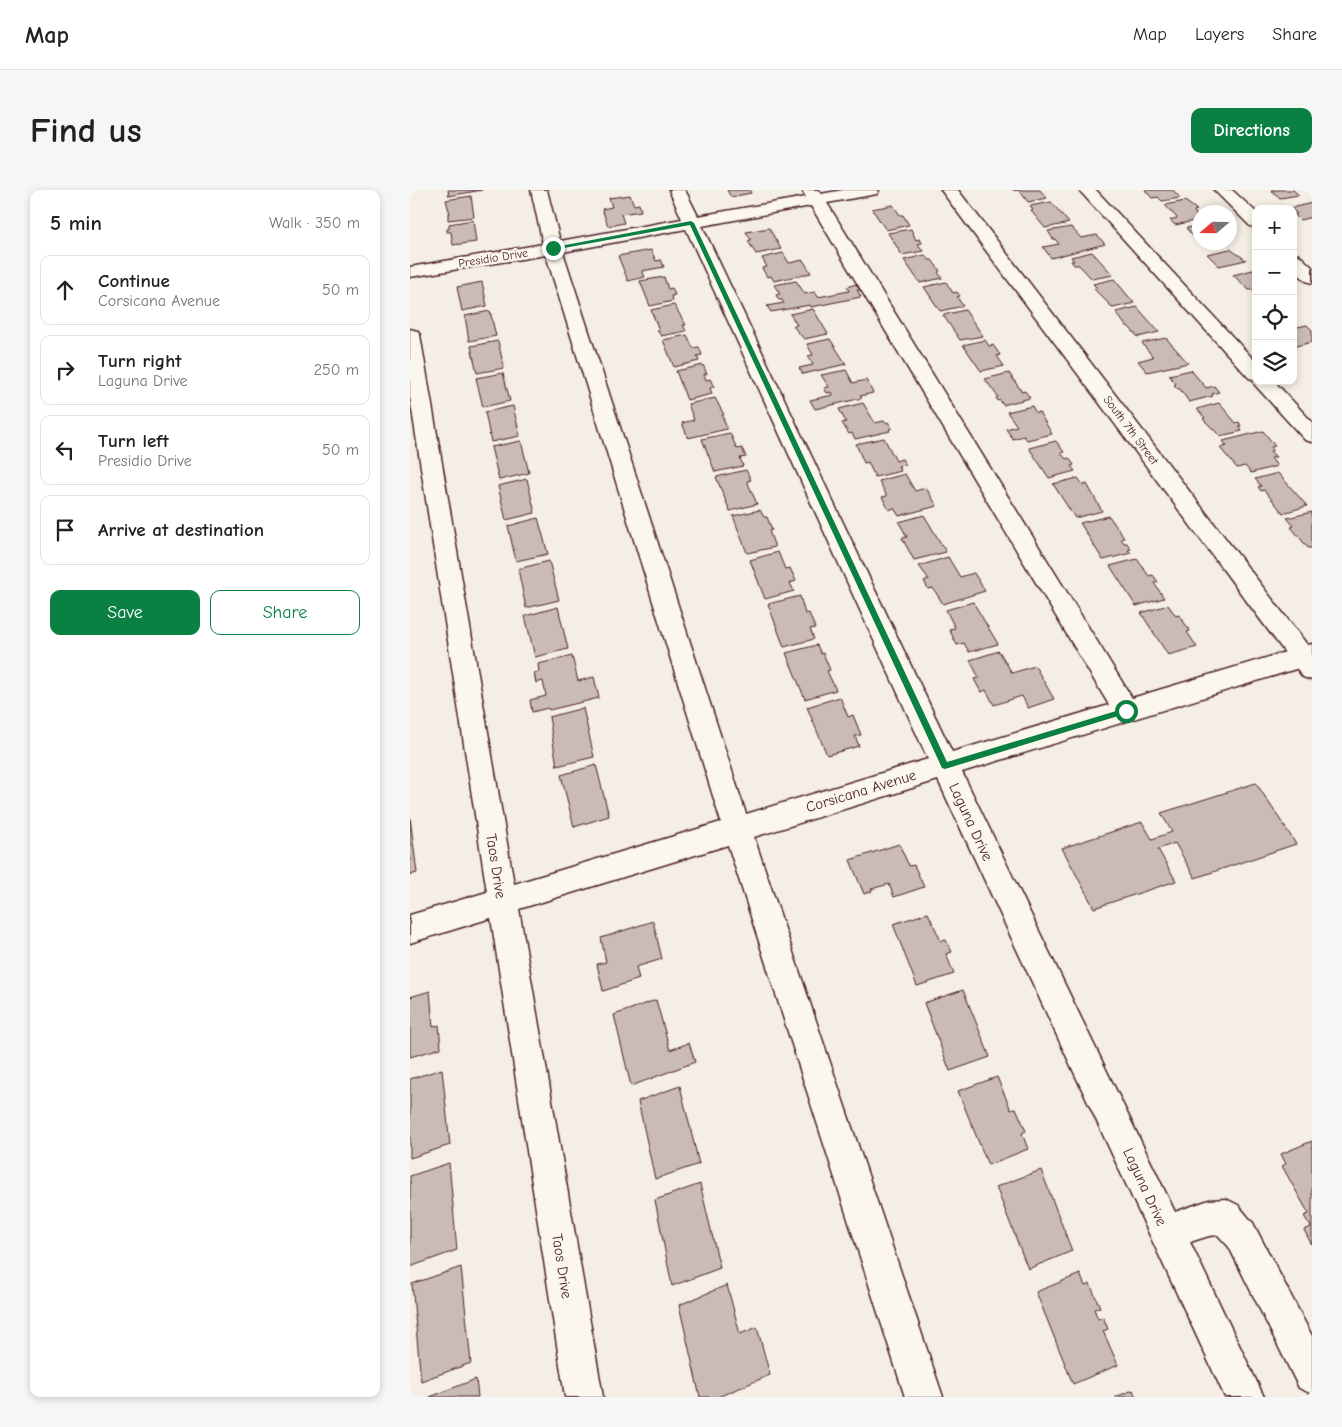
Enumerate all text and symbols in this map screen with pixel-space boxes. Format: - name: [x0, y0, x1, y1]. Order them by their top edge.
- text: Map: [25, 21, 69, 49]
- text: Map: [1133, 24, 1167, 45]
- text: Layers: [1195, 24, 1244, 45]
- text: Share: [1272, 24, 1317, 45]
- button: Directions: [1191, 108, 1312, 153]
- text: Find us: [30, 110, 142, 151]
- north arrow: [1192, 205, 1237, 250]
- map controls: [1252, 205, 1297, 385]
- button: +: [1252, 205, 1297, 250]
- text: 5 min: [50, 211, 102, 235]
- text: Walk · 350 m: [269, 214, 360, 232]
- route end: [542, 237, 565, 260]
- street label: Presidio Drive: [457, 246, 529, 270]
- button: −: [1252, 250, 1297, 295]
- text: Continue: [98, 270, 170, 292]
- icon: ahead: [51, 276, 79, 304]
- text: 50 m: [322, 281, 359, 299]
- text: Corsicana Avenue: [98, 292, 220, 310]
- button: locate: [1252, 295, 1297, 340]
- button: layers: [1252, 340, 1297, 385]
- text: Turn right: [98, 350, 182, 372]
- icon: right: [51, 356, 79, 384]
- text: 250 m: [314, 361, 359, 379]
- text: Laguna Drive: [98, 372, 188, 390]
- street label: South 7th Street: [1101, 393, 1162, 468]
- text: Turn left: [98, 430, 169, 452]
- icon: left: [51, 436, 79, 464]
- text: 50 m: [322, 441, 359, 459]
- text: Presidio Drive: [98, 452, 192, 470]
- icon: arrive: [51, 516, 79, 544]
- text: Arrive at destination: [98, 519, 264, 541]
- button: Save: [50, 590, 200, 635]
- button: Share: [210, 590, 360, 635]
- route start: [1115, 700, 1138, 723]
- street label: Corsicana Avenue: [804, 766, 919, 816]
- street label: Laguna Drive: [945, 780, 997, 864]
- street label: Taos Drive: [482, 832, 510, 900]
- street label: Laguna Drive: [1119, 1145, 1171, 1229]
- street label: Taos Drive: [548, 1232, 576, 1300]

